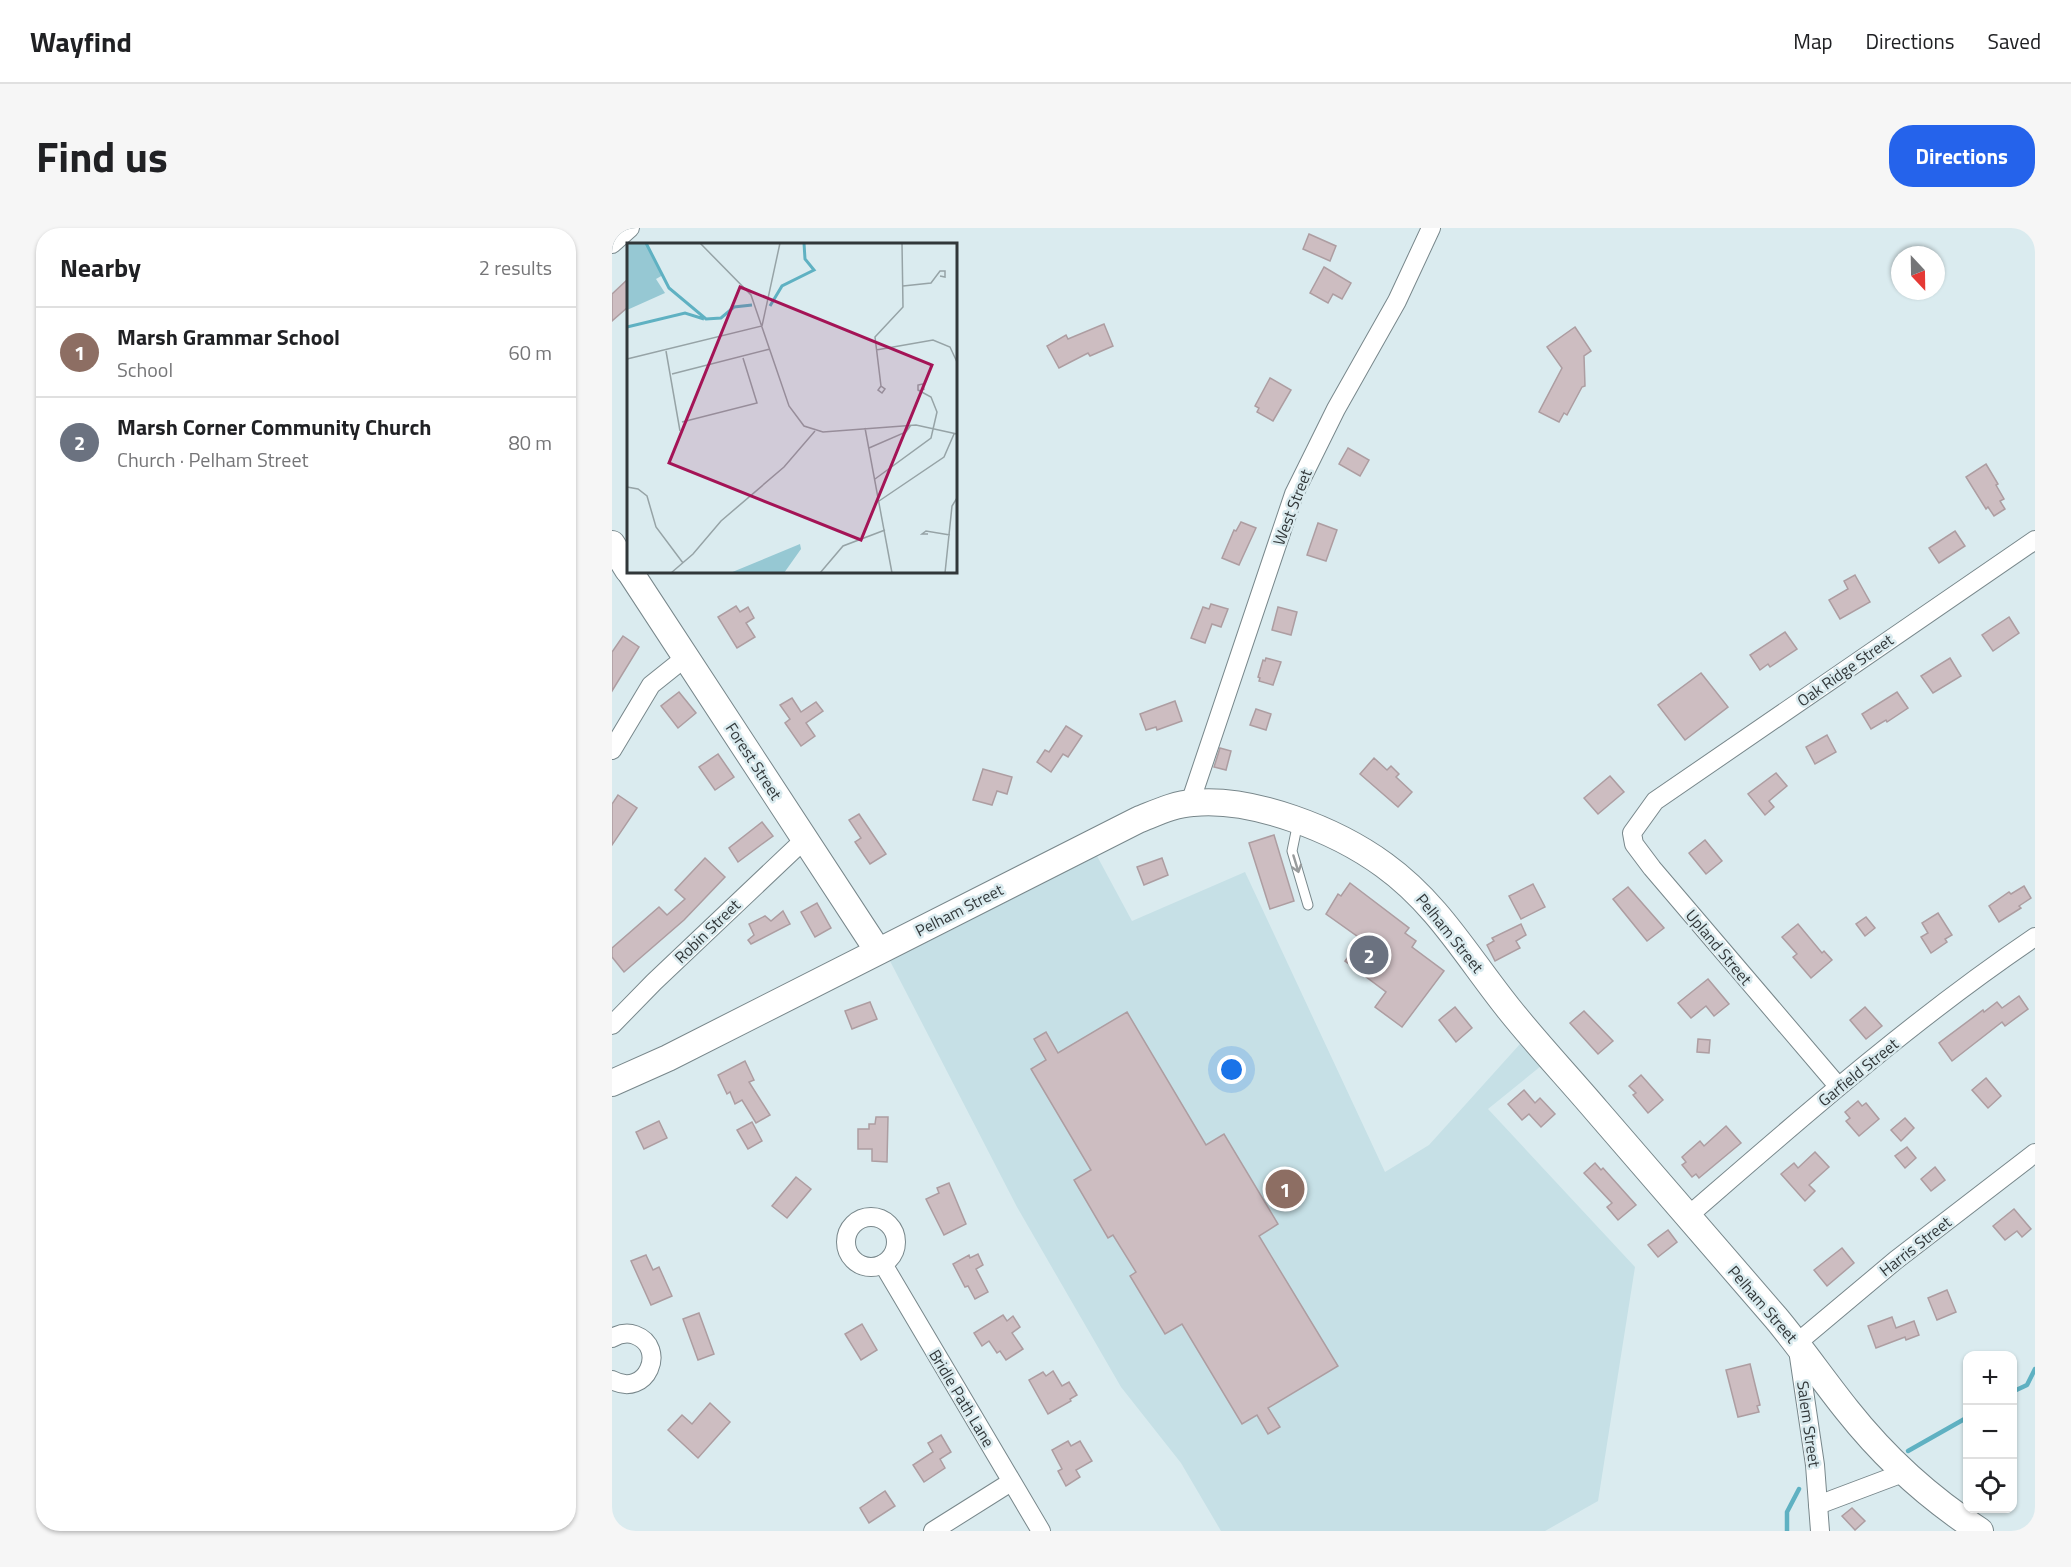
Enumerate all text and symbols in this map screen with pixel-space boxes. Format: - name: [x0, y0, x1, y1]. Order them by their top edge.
- text: Wayfind: [30, 20, 132, 63]
- text: Map: [1793, 25, 1833, 57]
- text: Directions: [1866, 25, 1955, 57]
- text: Saved: [1988, 25, 2041, 57]
- text: Find us: [36, 124, 168, 188]
- button: Directions: [1889, 125, 2035, 187]
- inset map: [627, 243, 957, 573]
- north arrow: [1891, 246, 1945, 300]
- text: Nearby: [60, 248, 141, 287]
- text: 2 results: [479, 252, 552, 283]
- text: Marsh Grammar School: [117, 320, 340, 354]
- text: 1: [74, 337, 85, 368]
- text: 60 m: [508, 337, 552, 368]
- text: School: [117, 354, 173, 385]
- text: Marsh Corner Community Church: [117, 410, 431, 444]
- text: 2: [74, 427, 85, 458]
- text: 80 m: [508, 427, 552, 458]
- text: Church · Pelham Street: [117, 444, 309, 475]
- street label: West Street: [1267, 465, 1318, 549]
- street label: Oak Ridge Street: [1792, 628, 1898, 712]
- street label: Forest Street: [720, 718, 788, 805]
- one-way arrow: [1291, 854, 1302, 873]
- street label: Pelham Street: [911, 877, 1008, 942]
- street label: Pelham Street: [1410, 888, 1490, 978]
- street label: Robin Street: [669, 893, 746, 969]
- street label: Upland Street: [1680, 904, 1758, 990]
- pin: 2: [1350, 932, 1389, 978]
- street label: Garfield Street: [1813, 1032, 1904, 1112]
- your location: [1217, 1055, 1246, 1084]
- pin: 1: [1266, 1166, 1304, 1212]
- street label: Harris Street: [1874, 1210, 1956, 1282]
- street label: Pelham Street: [1722, 1260, 1804, 1348]
- street label: Bridle Path Lane: [923, 1345, 1001, 1451]
- map controls: [1963, 1351, 2017, 1513]
- button: +: [1963, 1351, 2017, 1405]
- street label: Salem Street: [1791, 1379, 1827, 1469]
- button: −: [1963, 1405, 2017, 1459]
- button: locate: [1963, 1459, 2017, 1513]

